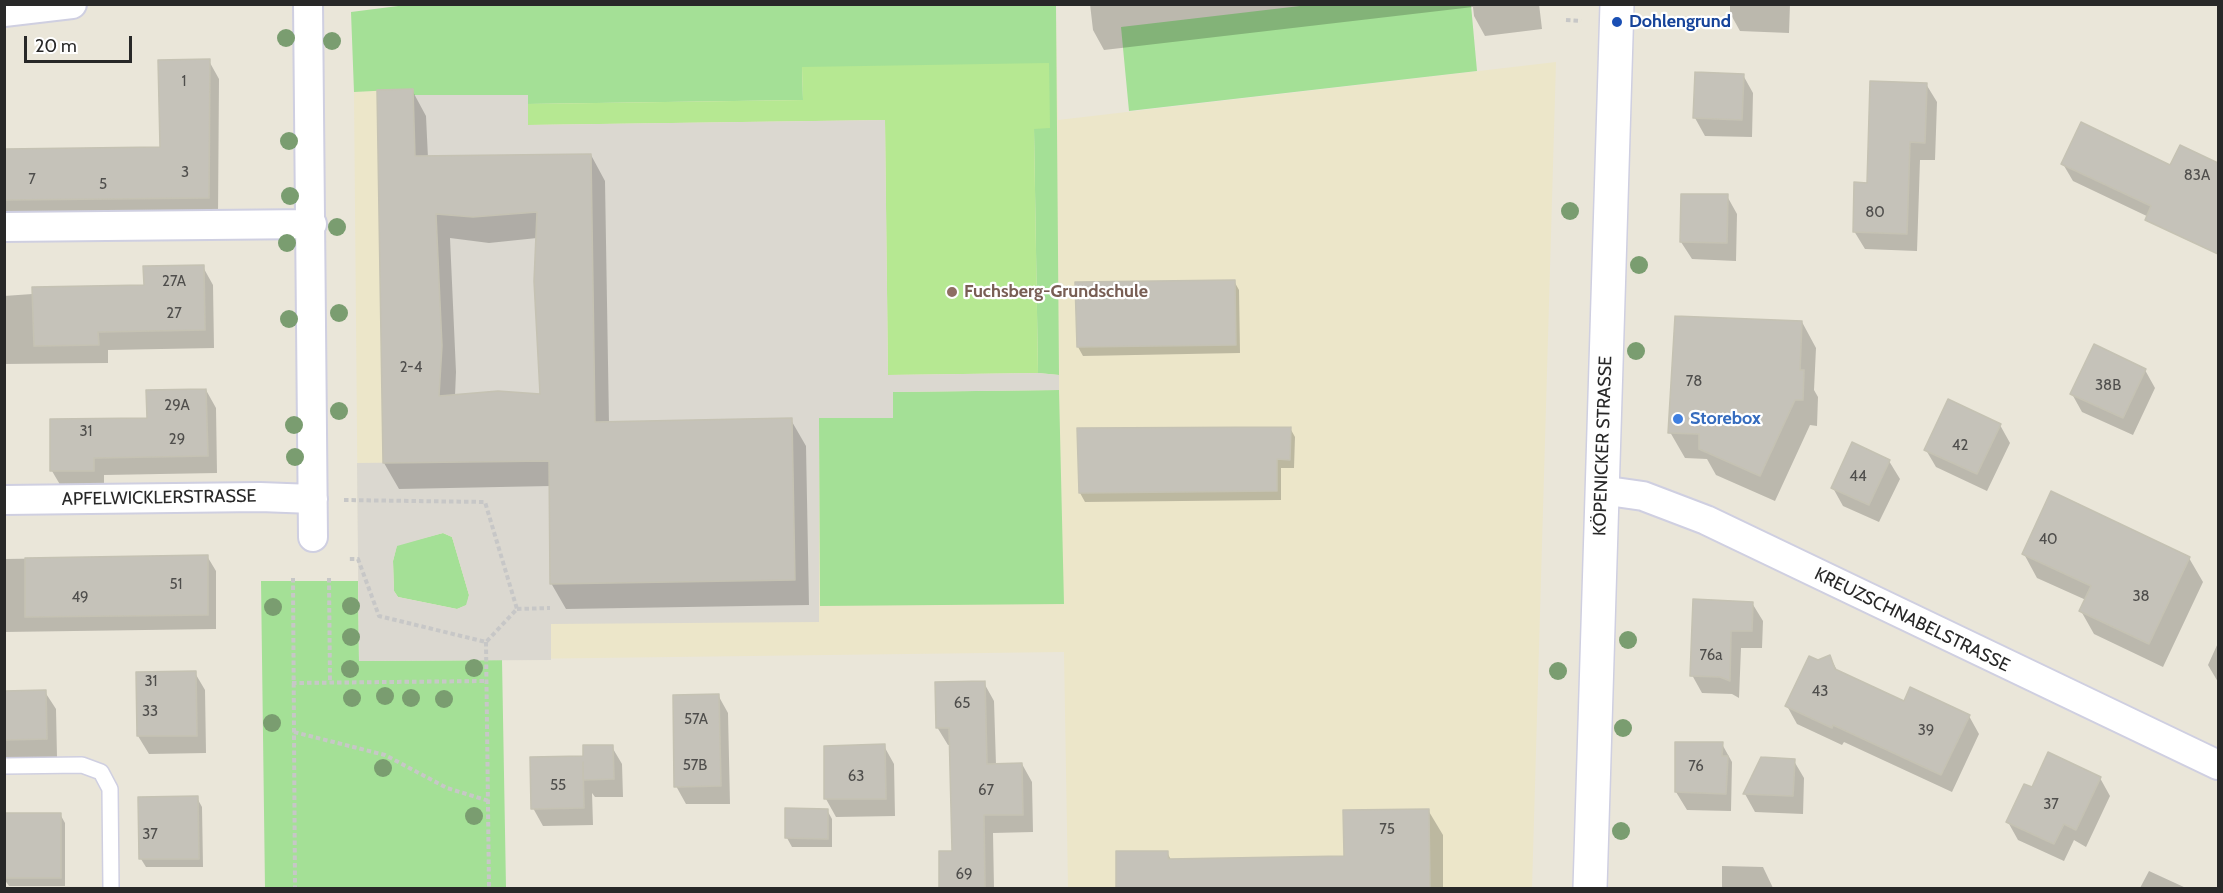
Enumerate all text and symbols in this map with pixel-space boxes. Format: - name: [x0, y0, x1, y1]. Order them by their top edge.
- place label: Dohlengrund: [1629, 11, 1731, 33]
- marker: Dohlengrund: [1610, 15, 1624, 29]
- scale bar: [27, 24, 135, 62]
- text: 20 m: [35, 35, 77, 57]
- house number: 1: [182, 73, 186, 91]
- house number: 3: [181, 164, 189, 182]
- house number: 83A: [2184, 167, 2210, 185]
- house number: 7: [28, 171, 36, 189]
- house number: 5: [99, 176, 107, 194]
- house number: 80: [1865, 204, 1885, 222]
- house number: 27A: [162, 273, 186, 291]
- place label: Fuchsberg-Grundschule: [964, 281, 1148, 303]
- marker: Fuchsberg-Grundschule: [945, 285, 959, 299]
- house number: 27: [166, 305, 182, 323]
- street label: KÖPENICKER STRASSE: [1589, 356, 1617, 536]
- house number: 2-4: [400, 359, 422, 377]
- house number: 78: [1686, 373, 1702, 391]
- house number: 38B: [2095, 377, 2121, 395]
- house number: 29A: [164, 397, 190, 415]
- place label: Storebox: [1690, 408, 1761, 430]
- marker: Storebox: [1671, 412, 1685, 426]
- house number: 31: [79, 423, 93, 441]
- house number: 29: [169, 431, 185, 449]
- house number: 42: [1952, 437, 1968, 455]
- house number: 44: [1849, 468, 1867, 486]
- street label: APFELWICKLERSTRASSE: [62, 486, 256, 510]
- house number: 40: [2038, 531, 2058, 549]
- street label: KREUZSCHNABELSTRASSE: [1811, 563, 2013, 677]
- house number: 51: [169, 576, 183, 594]
- house number: 38: [2132, 588, 2150, 606]
- house number: 49: [71, 589, 89, 607]
- house number: 76a: [1700, 647, 1722, 665]
- house number: 31: [144, 673, 158, 691]
- house number: 43: [1812, 683, 1828, 701]
- house number: 65: [954, 695, 970, 713]
- house number: 33: [142, 703, 158, 721]
- house number: 57A: [684, 711, 708, 729]
- house number: 39: [1918, 722, 1934, 740]
- house number: 57B: [683, 757, 707, 775]
- house number: 76: [1688, 758, 1704, 776]
- house number: 63: [848, 768, 864, 786]
- house number: 55: [550, 777, 566, 795]
- house number: 67: [978, 782, 994, 800]
- house number: 37: [2043, 796, 2059, 814]
- house number: 75: [1379, 821, 1395, 839]
- house number: 37: [142, 826, 158, 844]
- house number: 69: [955, 866, 973, 884]

